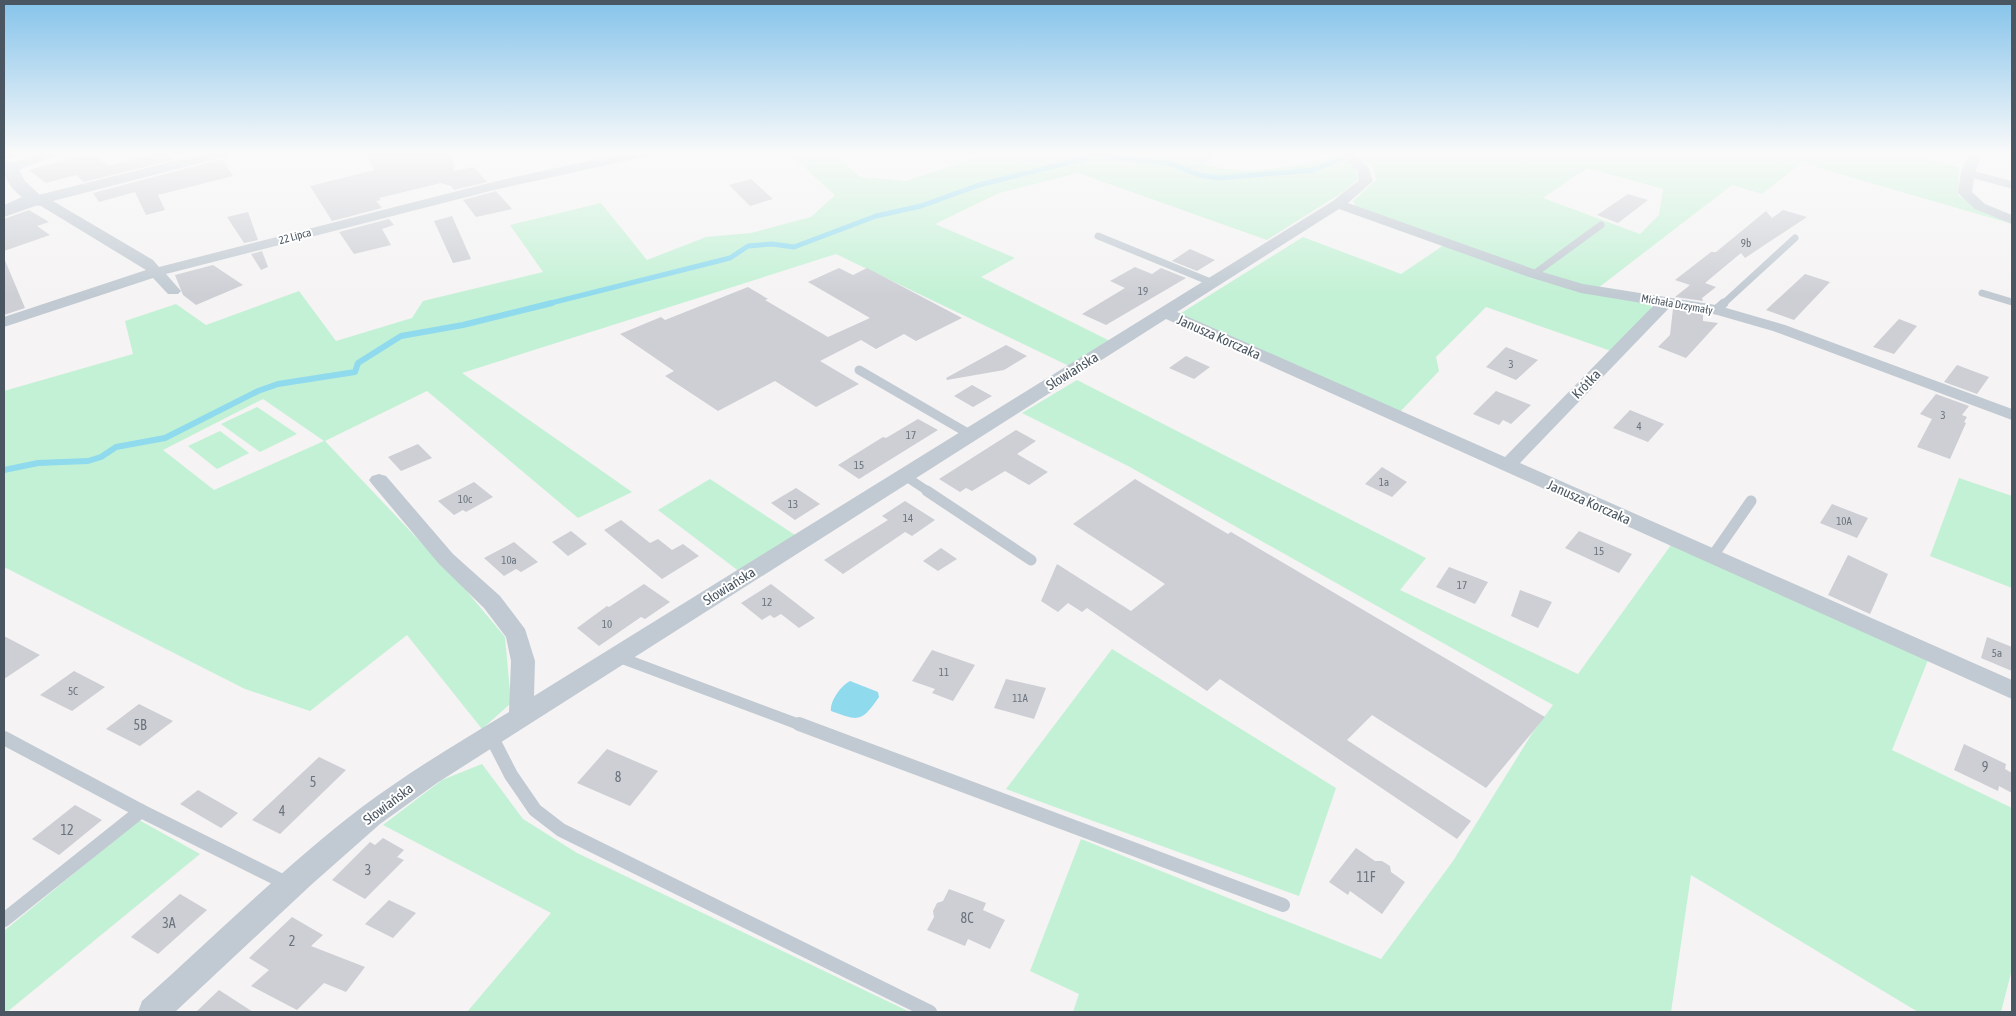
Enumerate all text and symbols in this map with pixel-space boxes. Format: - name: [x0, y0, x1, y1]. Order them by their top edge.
- street label: 22 Lipca: [277, 226, 313, 246]
- house number: 9b: [1741, 237, 1751, 249]
- house number: 19: [1138, 285, 1148, 297]
- street label: Michała Drzymały: [1640, 292, 1714, 316]
- street label: Janusza Korczaka: [1175, 311, 1263, 363]
- street label: Słowiańska: [1043, 349, 1101, 393]
- house number: 3: [1508, 358, 1514, 370]
- street label: Krótka: [1568, 366, 1604, 402]
- house number: 3: [1940, 409, 1946, 421]
- house number: 4: [1636, 420, 1642, 432]
- house number: 17: [906, 429, 916, 441]
- house number: 15: [854, 459, 864, 471]
- house number: 1a: [1379, 476, 1389, 488]
- street label: Janusza Korczaka: [1545, 476, 1633, 528]
- house number: 10c: [458, 493, 473, 505]
- house number: 13: [788, 498, 798, 510]
- house number: 14: [903, 512, 913, 524]
- house number: 10A: [1836, 515, 1852, 527]
- house number: 15: [1594, 545, 1604, 557]
- house number: 10a: [501, 554, 517, 566]
- street label: Słowiańska: [700, 564, 758, 608]
- house number: 17: [1457, 579, 1467, 591]
- house number: 12: [762, 596, 772, 608]
- house number: 10: [602, 618, 612, 630]
- house number: 5a: [1992, 647, 2002, 659]
- house number: 11: [939, 666, 949, 678]
- house number: 5C: [68, 685, 78, 697]
- house number: 11A: [1012, 692, 1028, 704]
- house number: 5B: [133, 717, 147, 733]
- house number: 9: [1982, 759, 1988, 775]
- house number: 8: [615, 769, 622, 785]
- house number: 5: [310, 774, 316, 790]
- street label: Słowiańska: [360, 780, 416, 828]
- house number: 4: [279, 803, 286, 819]
- house number: 12: [60, 822, 74, 838]
- house number: 3: [365, 862, 371, 878]
- house number: 11F: [1357, 869, 1376, 885]
- house number: 8C: [961, 910, 974, 926]
- house number: 3A: [162, 915, 176, 931]
- house number: 2: [289, 933, 295, 949]

